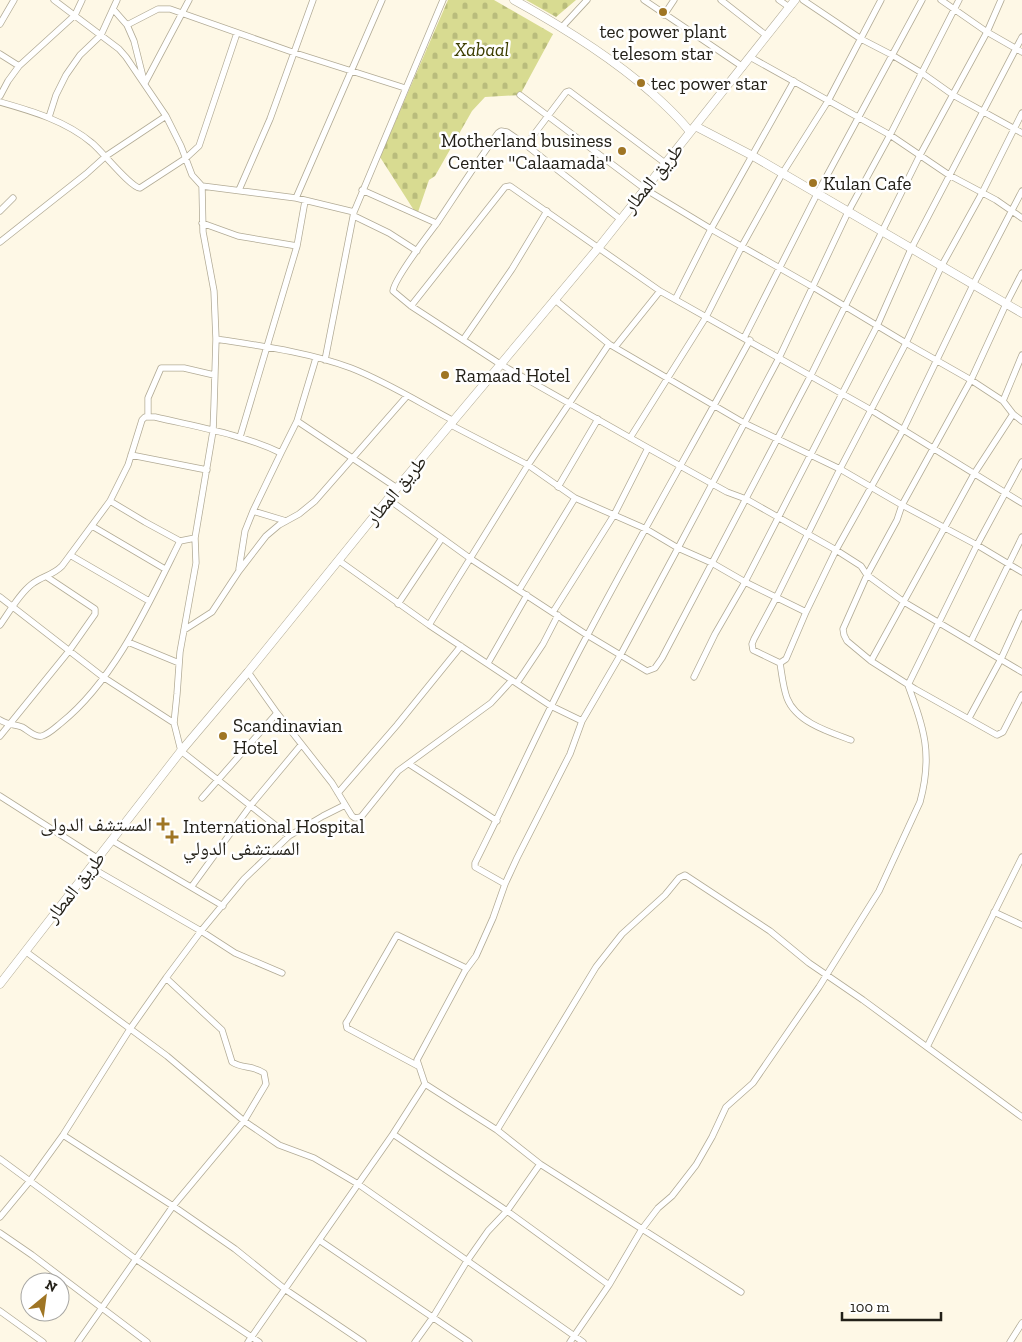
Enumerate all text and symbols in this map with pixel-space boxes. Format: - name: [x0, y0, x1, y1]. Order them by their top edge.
- marker: tec power plant telesom star: [657, 6, 669, 18]
- place label: tec power plant telesom star: [600, 20, 726, 65]
- park label: Xabaal: [454, 38, 509, 61]
- place label: tec power star: [651, 72, 768, 95]
- marker: tec power star: [635, 77, 647, 89]
- place label: Motherland business Center "Calaamada": [441, 129, 612, 174]
- street label: طريق المطار: [617, 138, 688, 219]
- marker: Motherland business Center "Calaamada": [616, 145, 628, 157]
- place label: Kulan Cafe: [823, 172, 911, 195]
- marker: Kulan Cafe: [807, 177, 819, 189]
- place label: Ramaad Hotel: [455, 364, 570, 387]
- marker: Ramaad Hotel: [439, 369, 451, 381]
- street label: طريق المطار: [360, 451, 432, 530]
- place label: Scandinavian Hotel: [233, 714, 343, 759]
- marker: Scandinavian Hotel: [217, 730, 229, 742]
- place label: المستشف الدولى: [40, 813, 152, 836]
- place label: International Hospital المستشفى الدولي: [183, 815, 365, 863]
- marker: المستشف الدولى: [156, 817, 170, 831]
- marker: International Hospital المستشفى الدولي: [165, 830, 179, 844]
- street label: طريق المطار: [40, 847, 110, 928]
- north arrow: [20, 1272, 70, 1322]
- text: N: [42, 1276, 60, 1296]
- scale bar: [842, 1290, 941, 1322]
- text: 100 m: [850, 1298, 889, 1316]

